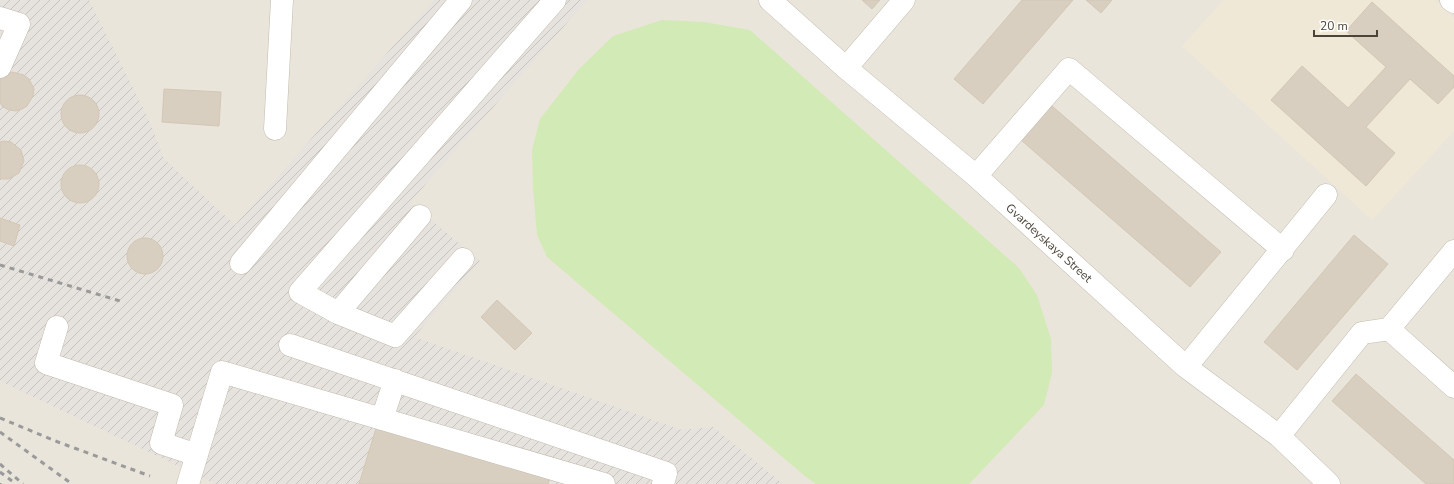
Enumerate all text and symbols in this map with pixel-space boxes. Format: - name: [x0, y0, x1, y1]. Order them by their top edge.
- scale bar: [1314, 12, 1377, 38]
- text: 20 m: [1320, 18, 1348, 34]
- street label: Gvardeyskaya Street: [1002, 200, 1096, 287]

